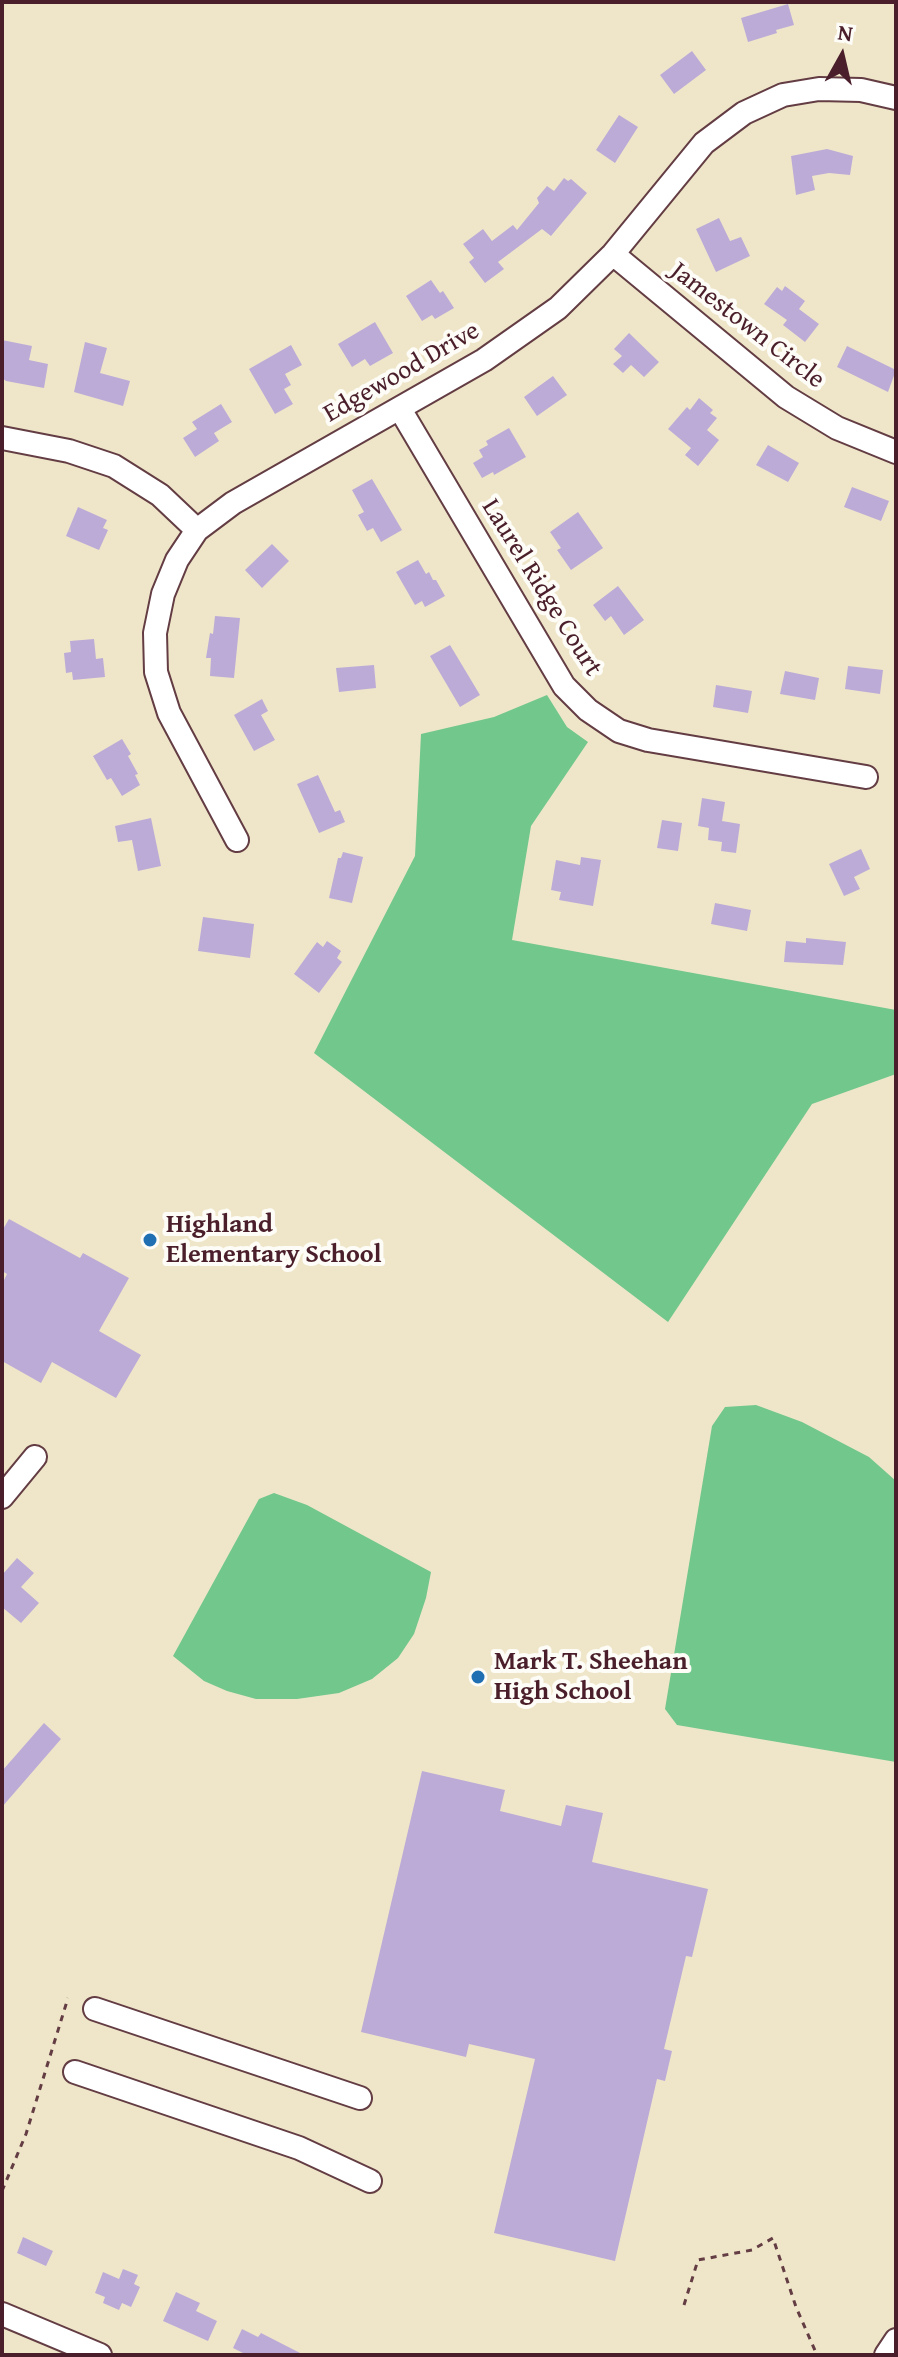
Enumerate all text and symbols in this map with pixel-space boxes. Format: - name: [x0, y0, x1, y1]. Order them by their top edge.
- text: N: [836, 15, 855, 49]
- north arrow: [802, 16, 882, 96]
- street label: Jamestown Circle: [664, 256, 830, 396]
- street label: Edgewood Drive: [319, 316, 485, 430]
- street label: Laurel Ridge Court: [474, 494, 608, 682]
- place label: Highland Elementary School: [166, 1209, 382, 1270]
- marker: Highland Elementary School: [141, 1231, 159, 1249]
- place label: Mark T. Sheehan High School: [494, 1646, 688, 1708]
- marker: Mark T. Sheehan High School: [469, 1668, 487, 1686]

